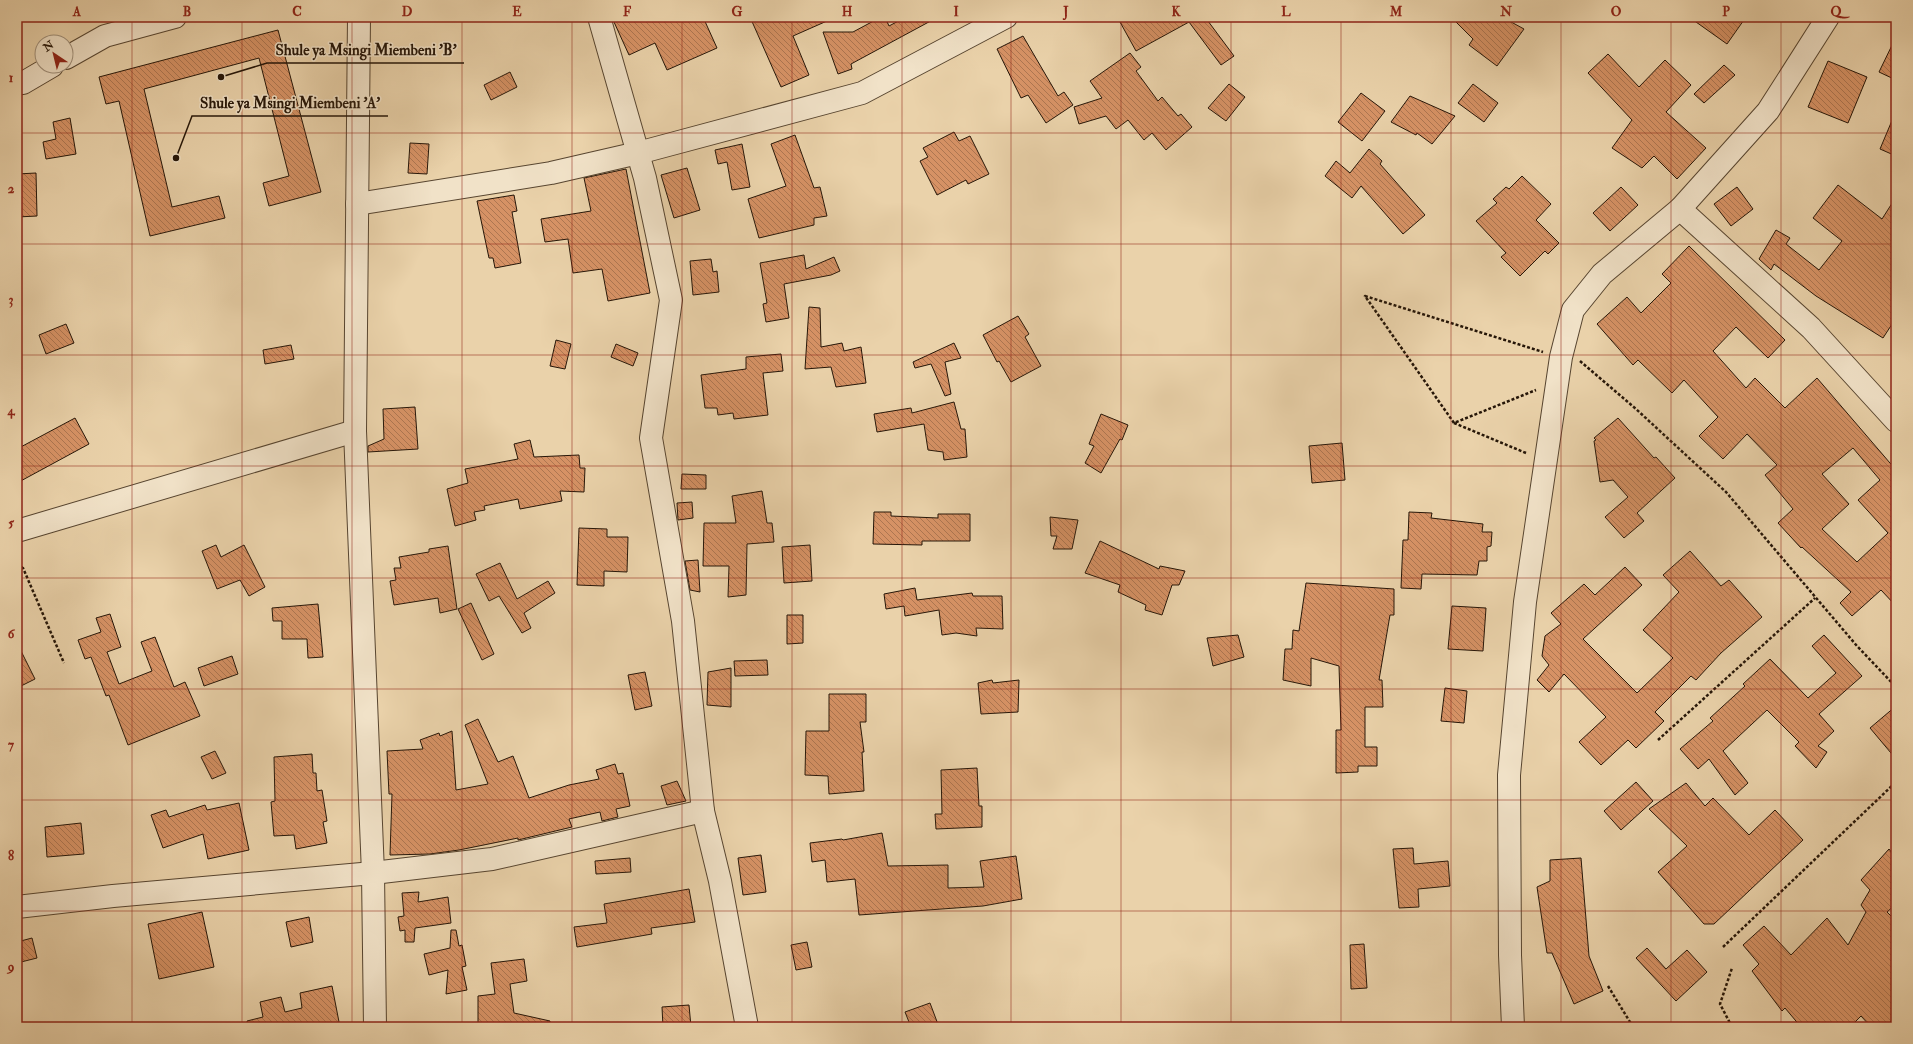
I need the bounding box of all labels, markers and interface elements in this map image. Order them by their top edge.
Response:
text: A [72,4,82,20]
text: B [183,4,191,20]
text: C [292,4,302,20]
text: D [402,4,413,20]
text: E [512,4,522,20]
text: F [623,4,632,20]
text: G [732,4,743,20]
text: H [842,4,853,20]
text: I [953,4,959,20]
text: J [1062,4,1069,21]
text: K [1171,4,1181,20]
text: L [1281,4,1291,20]
text: M [1389,4,1403,20]
text: N [1499,4,1512,20]
text: O [1611,4,1622,20]
text: P [1722,4,1730,20]
text: Q [1831,4,1851,20]
north arrow [34,34,74,74]
callout: Shule ya Msingi Miembeni 'B' [267,36,464,63]
text: N [40,37,57,55]
text: Shule ya Msingi Miembeni 'B' [276,41,457,61]
text: 1 [9,70,14,86]
callout: Shule ya Msingi Miembeni 'A' [192,89,388,116]
text: Shule ya Msingi Miembeni 'A' [200,94,380,114]
text: 2 [8,181,15,197]
text: 3 [9,292,14,308]
text: 4 [6,403,15,419]
text: 5 [8,515,14,531]
text: 6 [8,626,16,642]
text: 7 [8,737,15,753]
text: 8 [8,848,14,864]
text: 9 [6,959,15,975]

